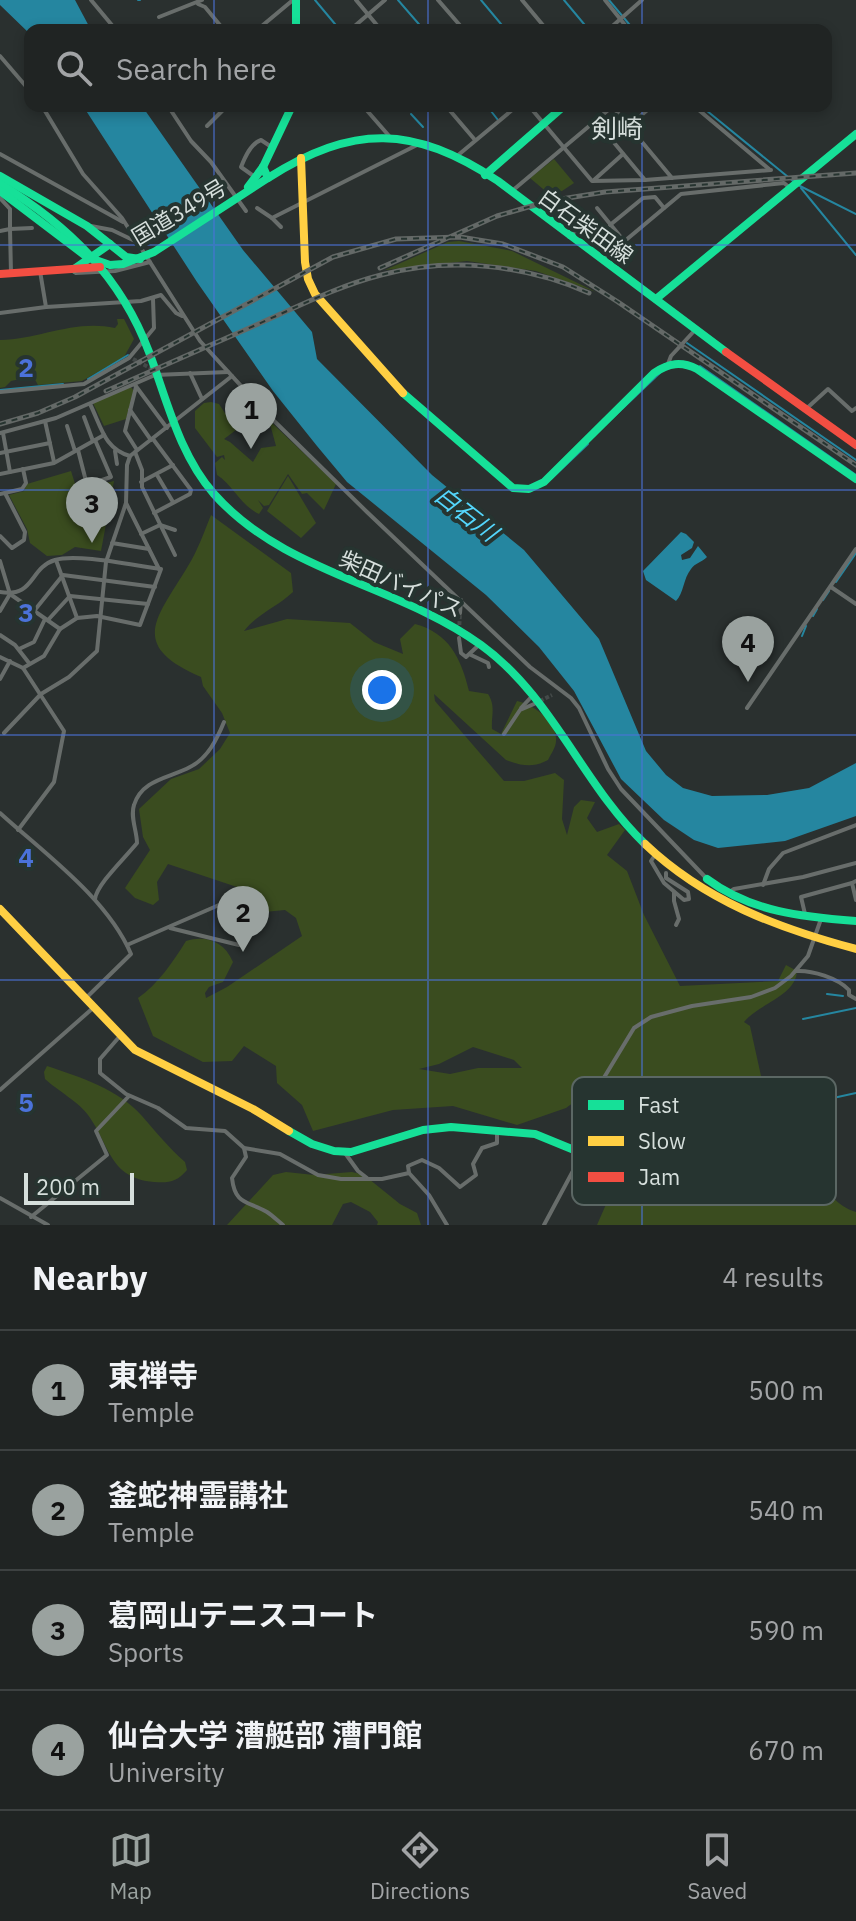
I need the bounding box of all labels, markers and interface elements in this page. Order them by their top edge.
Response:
search box [24,24,832,112]
icon: search [52,46,96,90]
text: Search here [116,49,277,88]
district label: 剣崎 [591,111,643,145]
street label: 国道349号 [126,172,231,251]
street label: 白石柴田線 [533,182,639,270]
text: 2 [18,350,34,384]
pin: 1 [225,383,277,449]
pin: 3 [66,477,118,543]
water label: 白石川 [428,478,507,550]
street label: 柴田バイパス [335,544,467,624]
text: 3 [18,595,34,629]
pin: 4 [722,616,774,682]
your location [362,670,402,710]
text: 4 [18,840,34,874]
pin: 2 [217,886,269,952]
legend [572,1077,836,1205]
text: 5 [18,1085,34,1119]
text: Fast [638,1090,679,1119]
text: Slow [638,1126,686,1155]
text: Jam [638,1162,680,1191]
scale bar [24,1169,134,1205]
text: 200 m [36,1172,100,1201]
text: Nearby [32,1255,147,1299]
text: 4 results [722,1260,824,1294]
text: 東禅寺 [108,1355,198,1394]
text: 1 [50,1373,66,1407]
text: 500 m [748,1373,824,1407]
text: Temple [108,1395,195,1429]
text: 釜蛇神霊講社 [108,1475,288,1514]
text: 2 [50,1493,66,1527]
text: 540 m [748,1493,824,1527]
text: Temple [108,1515,195,1549]
text: 葛岡山テニスコート [108,1595,378,1634]
text: 3 [50,1613,66,1647]
text: 590 m [748,1613,824,1647]
text: Sports [108,1635,184,1669]
text: 仙台大学 漕艇部 漕門館 [108,1715,422,1754]
text: 4 [50,1733,66,1767]
text: 670 m [748,1733,824,1767]
text: University [108,1755,225,1789]
tab: Map [109,1828,153,1905]
tab: Directions [370,1828,470,1905]
tab: Saved [687,1828,747,1905]

